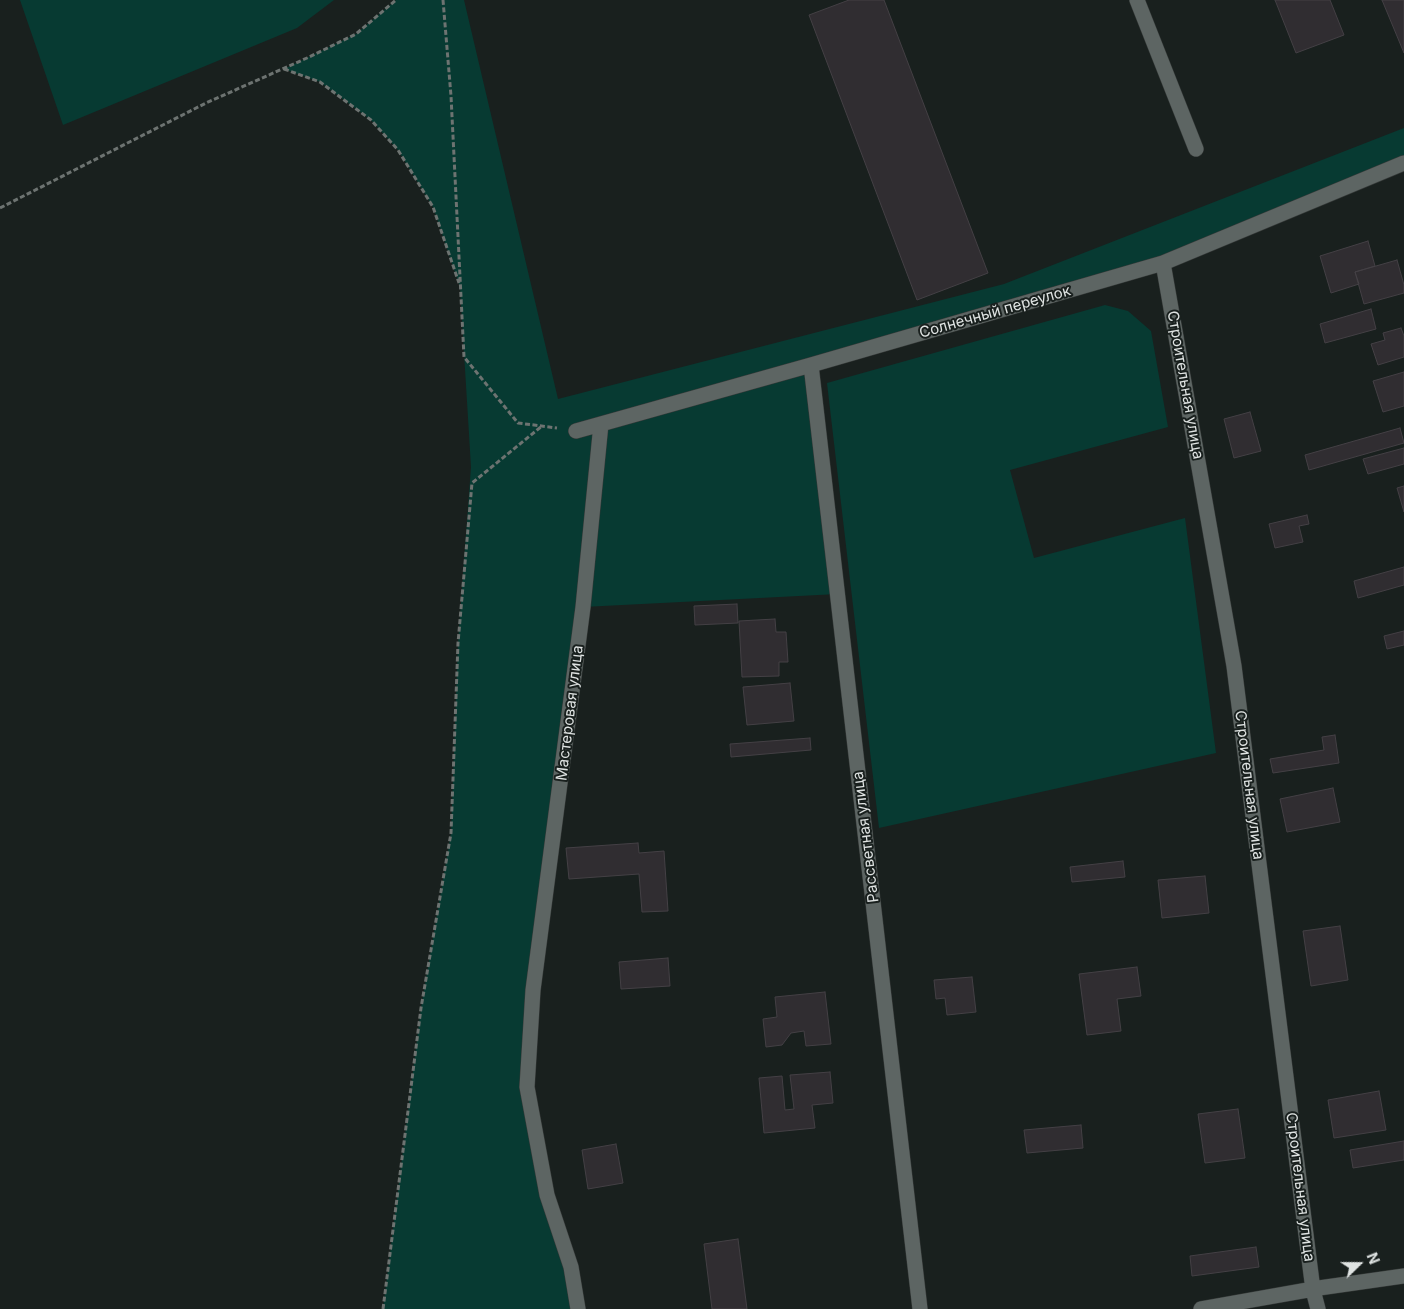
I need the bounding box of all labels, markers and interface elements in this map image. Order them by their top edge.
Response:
street label: Солнечный переулок [917,282,1073,342]
street label: Строительная улица [1163,309,1207,461]
street label: Мастеровая улица [553,644,587,782]
street label: Строительная улица [1231,709,1267,861]
street label: Рассветная улица [849,770,883,904]
street label: Строительная улица [1282,1111,1318,1263]
north arrow [1334,1239,1384,1289]
text: N [1363,1250,1383,1266]

